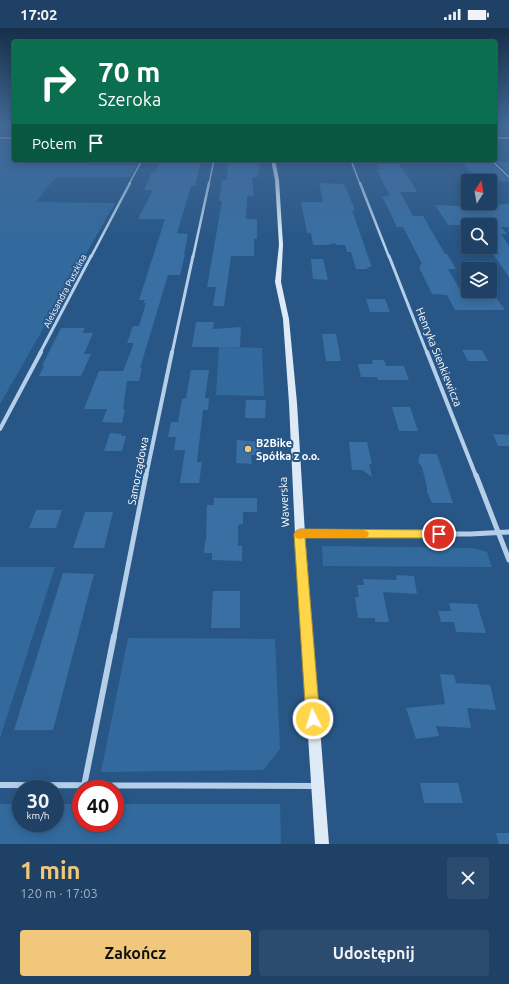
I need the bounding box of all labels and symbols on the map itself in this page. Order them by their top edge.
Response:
north arrow [461,174,497,210]
street label: Aleksandra Puszkina [41,253,89,329]
street label: Henryka Sienkiewicza [414,306,464,408]
street label: Samorządowa [126,436,150,506]
place label: B2Bike Spółka z o.o. [256,437,320,462]
marker: B2Bike Spółka z o.o. [243,444,253,454]
street label: Wawerska [277,477,291,527]
pin [422,517,456,551]
position arrow [292,698,334,740]
speed limit sign: 40 [72,780,124,832]

